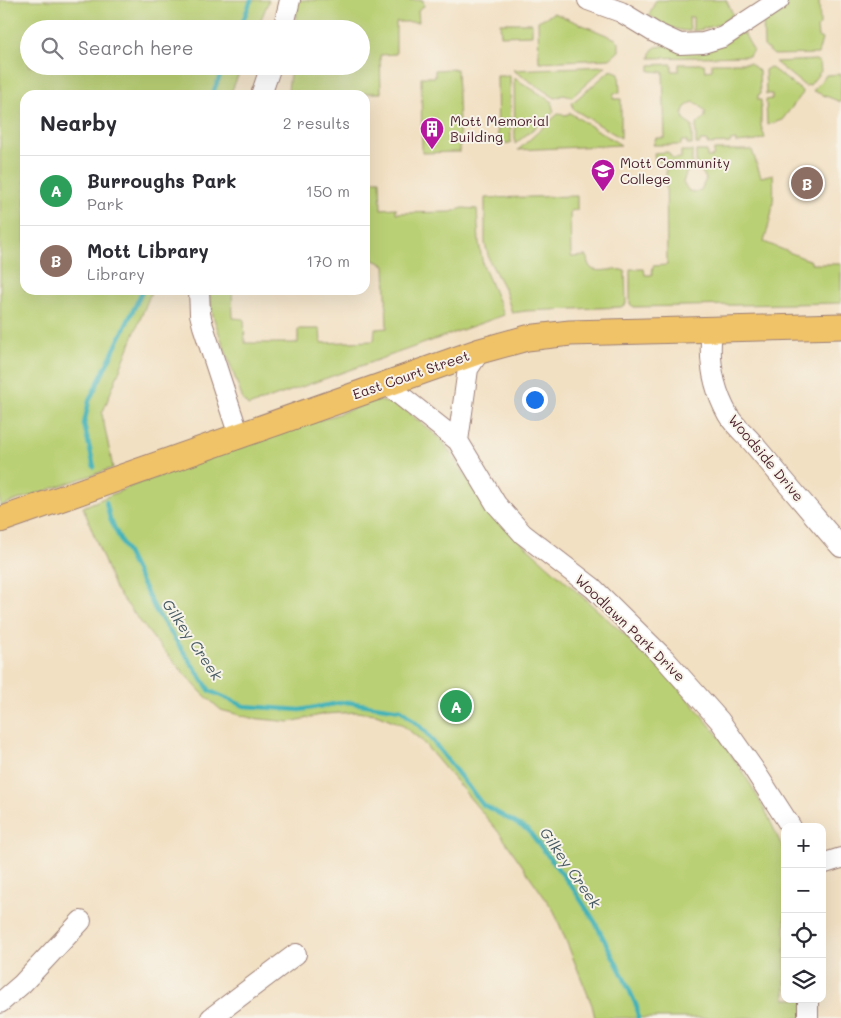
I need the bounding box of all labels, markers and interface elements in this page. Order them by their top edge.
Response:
search box [20,20,370,75]
icon: search [38,34,66,62]
text: Search here [78,35,194,60]
text: Nearby [40,109,117,136]
place label: Mott Memorial Building [450,111,549,146]
text: 2 results [283,112,350,133]
building icon: Mott Memorial Building [419,116,445,150]
place label: Mott Community College [620,153,730,188]
school or university icon: Mott Community College [590,158,616,192]
pin: B [791,164,823,202]
text: Burroughs Park [87,168,236,193]
text: A [50,180,62,201]
text: 150 m [306,180,350,201]
text: Park [87,193,123,214]
text: Mott Library [87,238,209,263]
text: B [51,250,61,271]
text: 170 m [306,250,350,271]
text: Library [87,263,145,284]
street label: East Court Street [350,346,472,403]
your location [522,387,548,413]
street label: Woodside Drive [724,410,808,505]
street label: Woodlawn Park Drive [571,570,690,685]
water label: Gilkey Creek [158,595,228,685]
pin: A [440,687,472,725]
water label: Gilkey Creek [536,823,607,913]
map controls [781,823,826,1003]
button: + [781,823,826,868]
button: − [781,868,826,913]
button: locate [781,913,826,958]
button: layers [781,958,826,1003]

